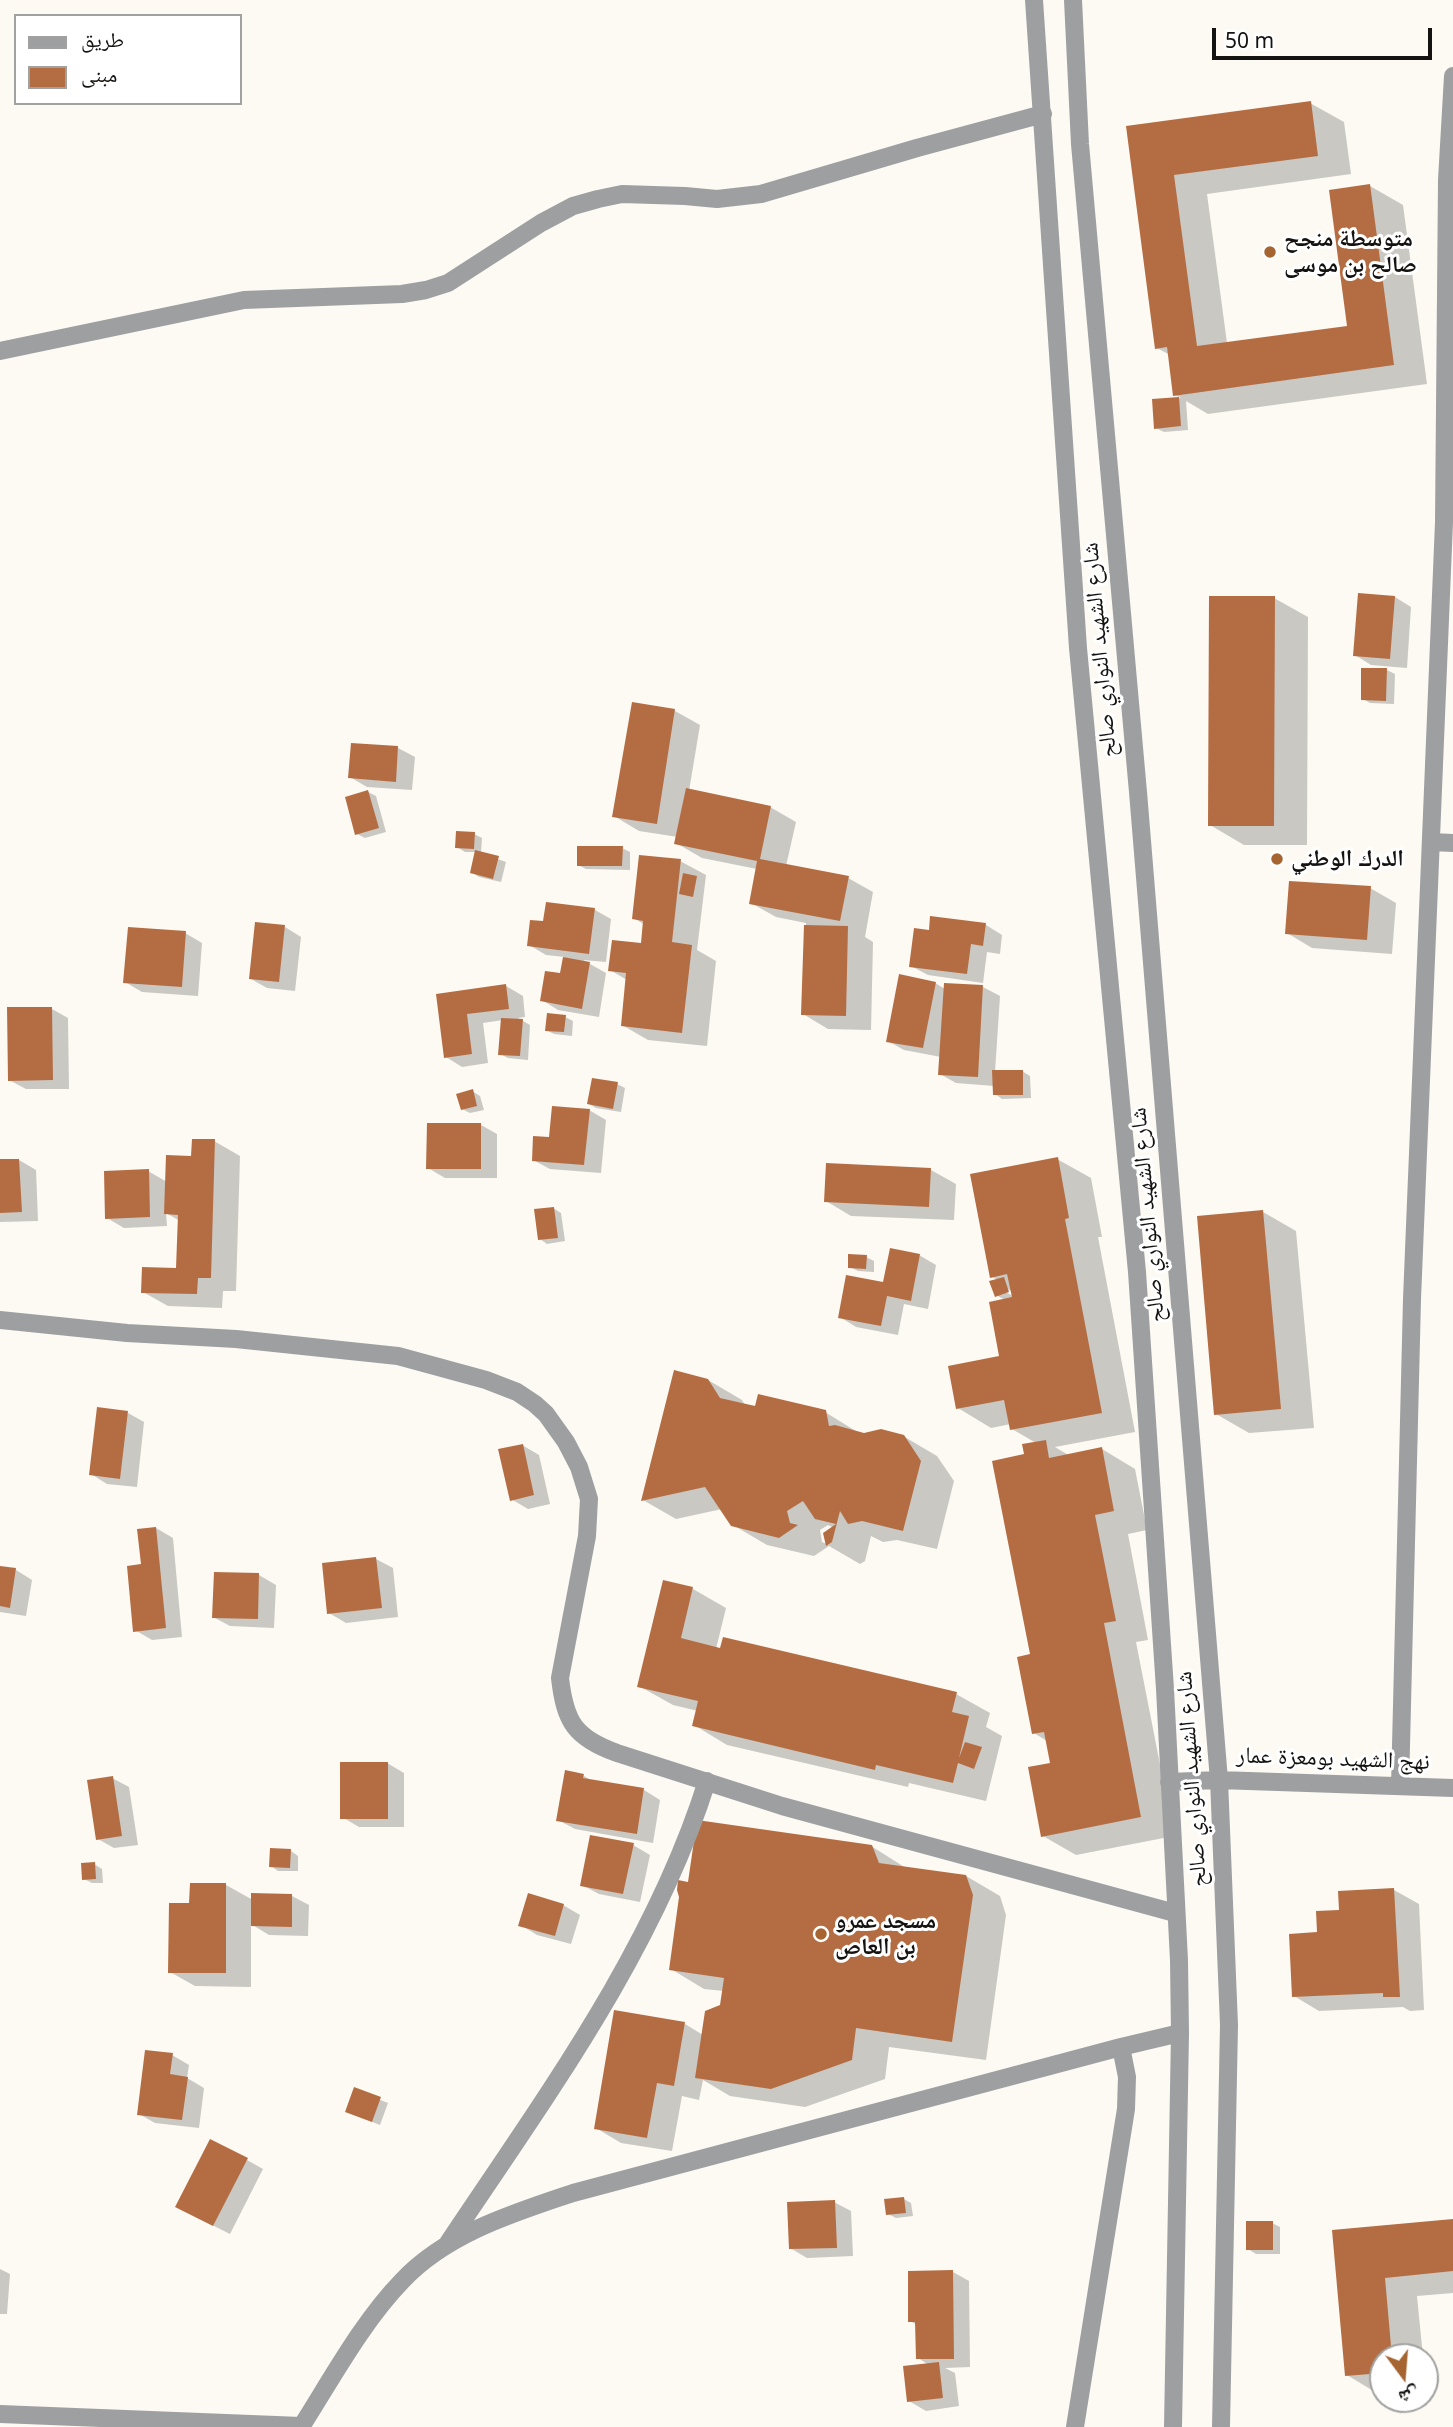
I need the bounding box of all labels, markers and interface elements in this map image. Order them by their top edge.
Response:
legend [14,14,242,105]
scale bar [1215,14,1436,58]
text: طريق [81,25,124,53]
text: 50 m [1225,26,1274,54]
text: مبنى [81,60,117,88]
place label: متوسطة منجح صالح بن موسى [1284,225,1417,279]
marker: متوسطة منجح صالح بن موسى [1262,244,1278,260]
street label: شارع الشهيد النواري صالح [1077,541,1123,759]
place label: الدرك الوطني [1291,845,1404,873]
marker: الدرك الوطني [1269,851,1285,867]
street label: شارع الشهيد النواري صالح [1125,1106,1171,1324]
street label: شارع الشهيد النواري صالح [1171,1670,1213,1888]
street label: نهج الشهيد بومعزة عمار [1236,1742,1430,1776]
place label: مسجد عمرو بن العاص [835,1907,936,1961]
marker: مسجد عمرو بن العاص [813,1926,829,1942]
north arrow [1369,2343,1439,2413]
text: ش [1396,2381,1423,2412]

